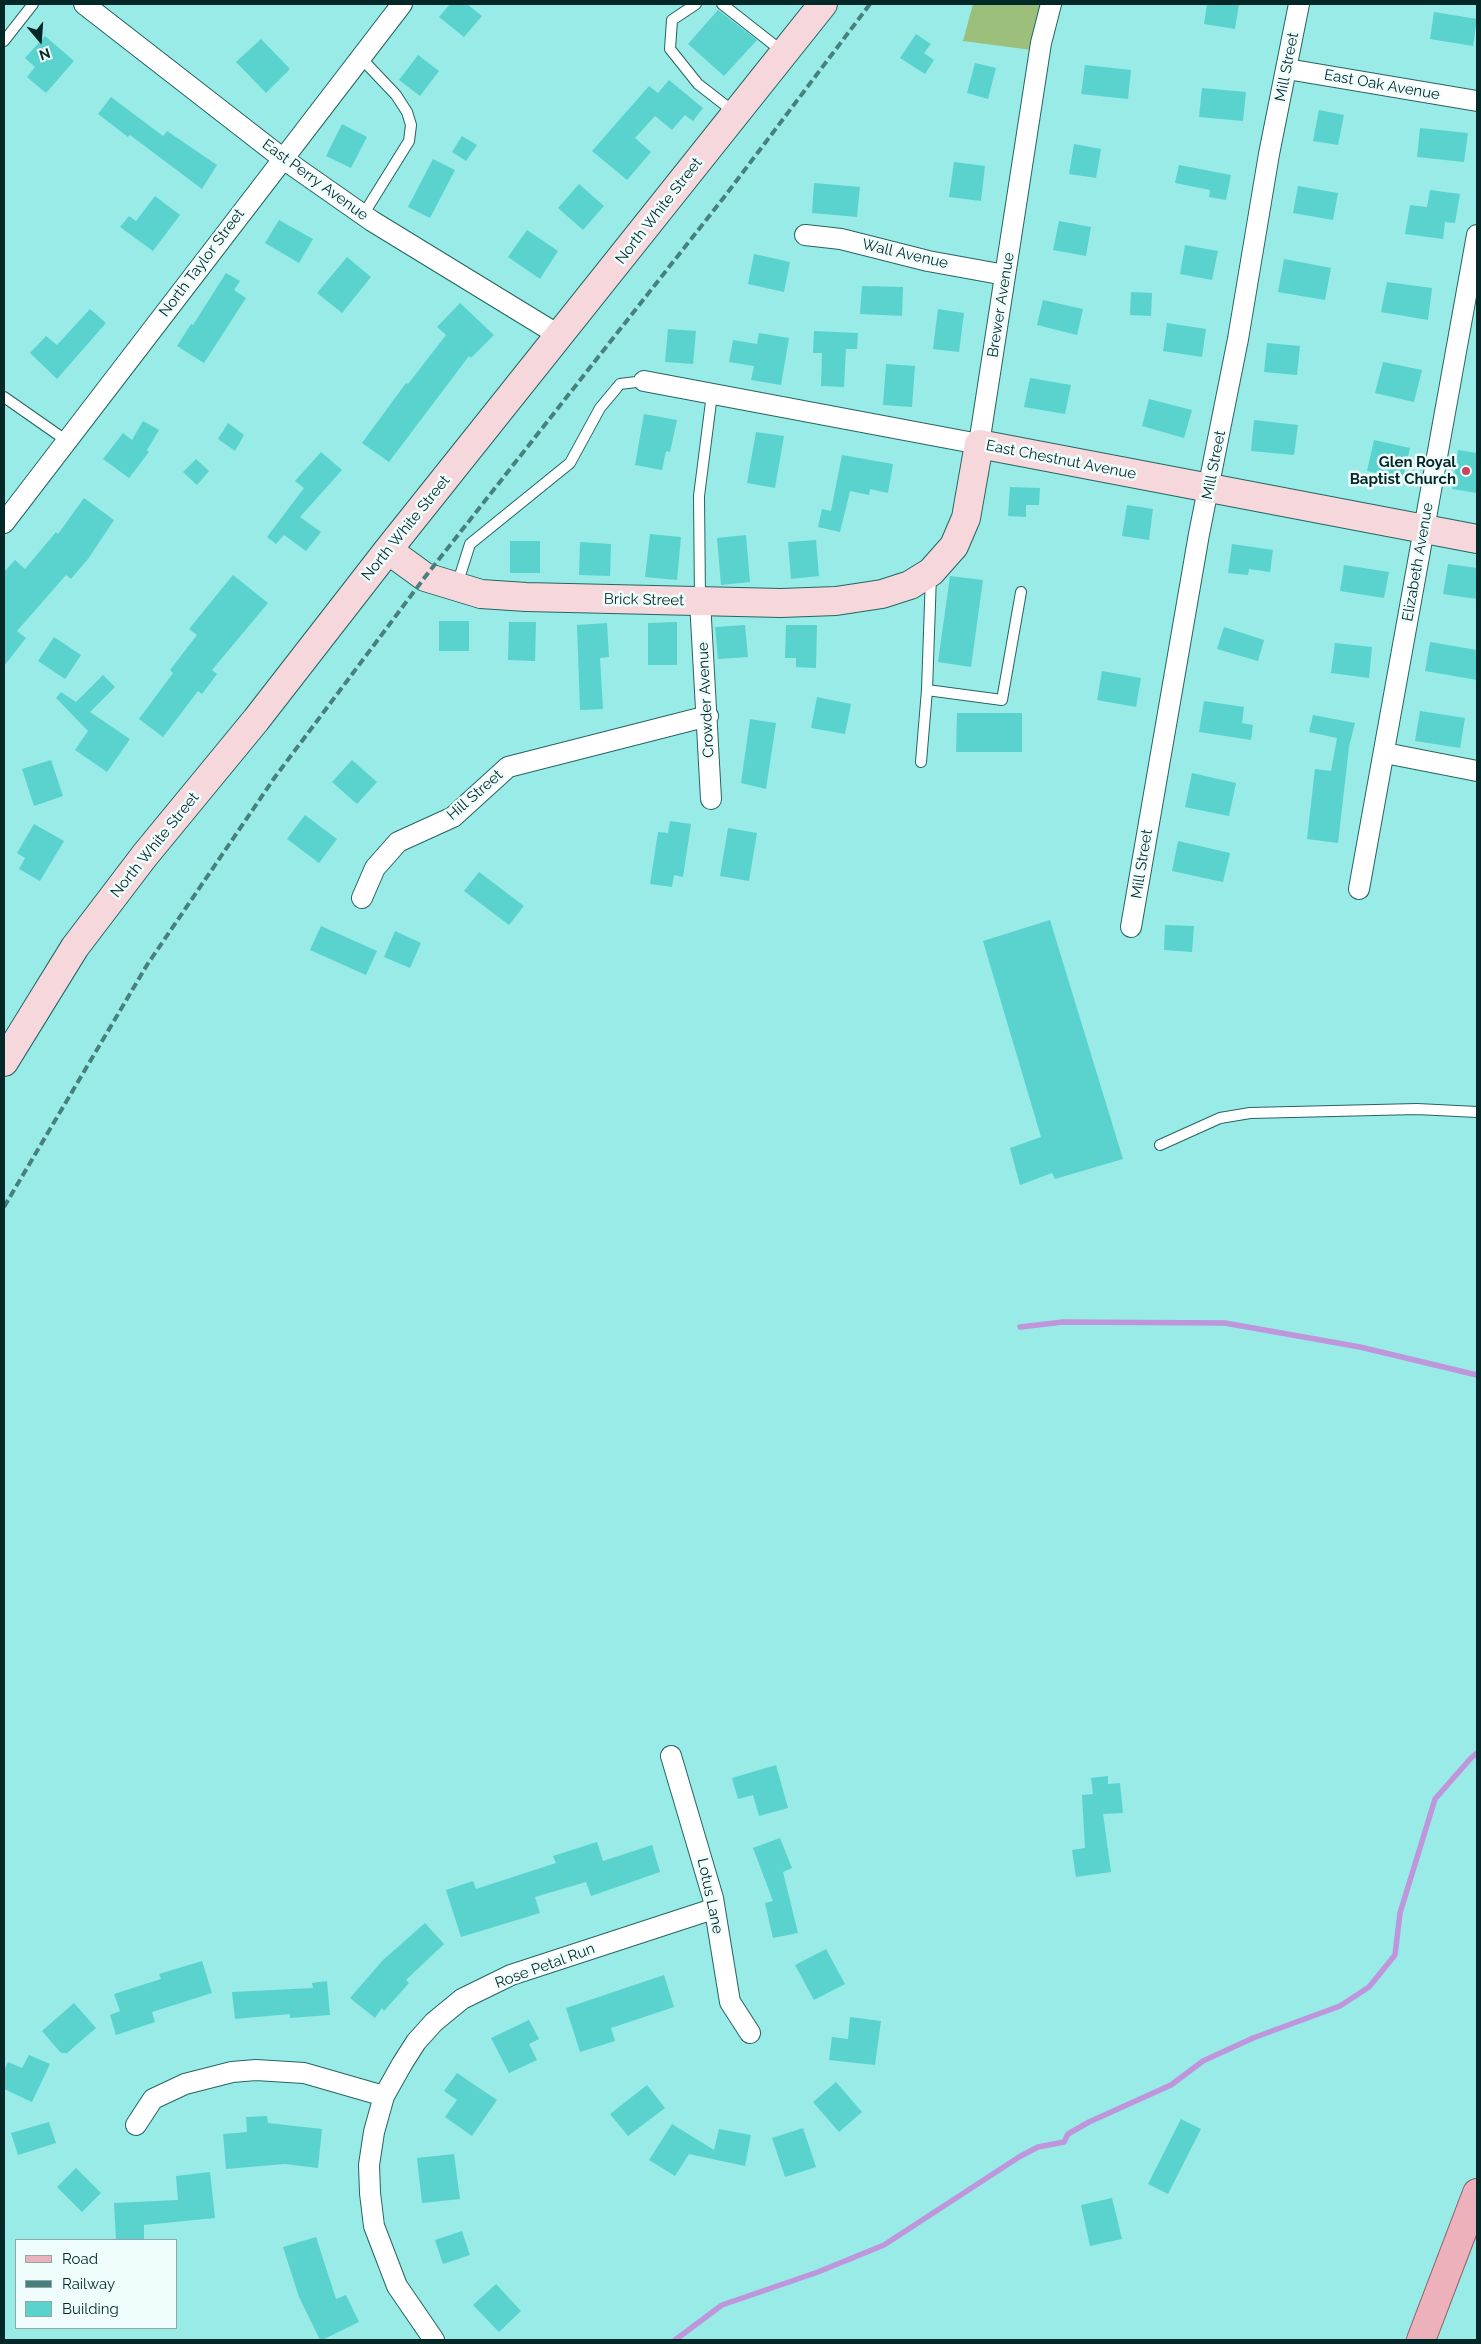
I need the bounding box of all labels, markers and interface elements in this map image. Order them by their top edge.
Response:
north arrow [15,15,65,65]
street label: Mill Street [1271,31,1303,103]
text: N [37,45,52,64]
street label: East Oak Avenue [1323,66,1441,104]
street label: East Perry Avenue [259,136,371,224]
street label: North White Street [612,154,706,268]
street label: North Taylor Street [156,205,248,321]
street label: Wall Avenue [860,235,950,273]
street label: Brewer Avenue [984,251,1018,359]
street label: Mill Street [1198,429,1230,501]
street label: East Chestnut Avenue [984,437,1138,483]
place label: Glen Royal Baptist Church [1350,453,1456,488]
marker: Glen Royal Baptist Church [1460,465,1472,477]
street label: North White Street [358,472,454,584]
street label: Elizabeth Avenue [1399,501,1437,623]
street label: Brick Street [604,590,684,610]
street label: Crowder Avenue [694,642,718,758]
street label: Hill Street [443,766,507,824]
street label: North White Street [107,789,203,901]
street label: Mill Street [1128,828,1156,900]
street label: Lotus Lane [693,1857,727,1935]
street label: Rose Petal Run [493,1940,597,1992]
legend [15,2239,178,2329]
text: Road [62,2250,98,2268]
text: Railway [62,2275,115,2293]
text: Building [62,2300,119,2318]

